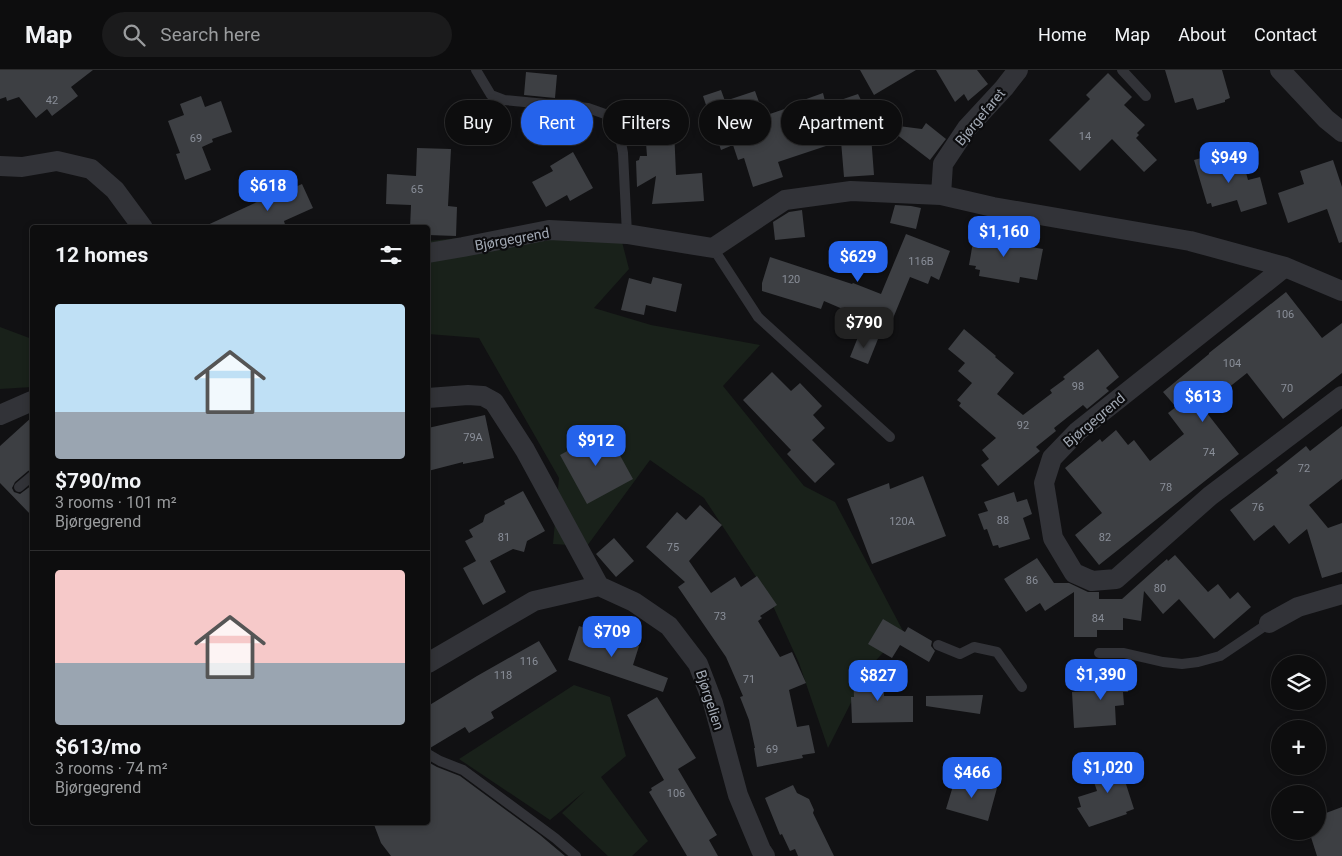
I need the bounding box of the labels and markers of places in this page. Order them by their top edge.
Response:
pin: $949 [1199,142,1259,184]
pin: $618 [238,170,298,212]
pin: $1,160 [963,216,1045,258]
pin: $629 [828,240,888,283]
pin: $790 [834,306,894,349]
pin: $613 [1173,380,1233,423]
pin: $912 [566,424,626,467]
pin: $709 [582,616,642,658]
pin: $1,390 [1060,658,1142,701]
pin: $827 [848,660,908,702]
pin: $1,020 [1067,752,1149,794]
pin: $466 [942,756,1002,799]

